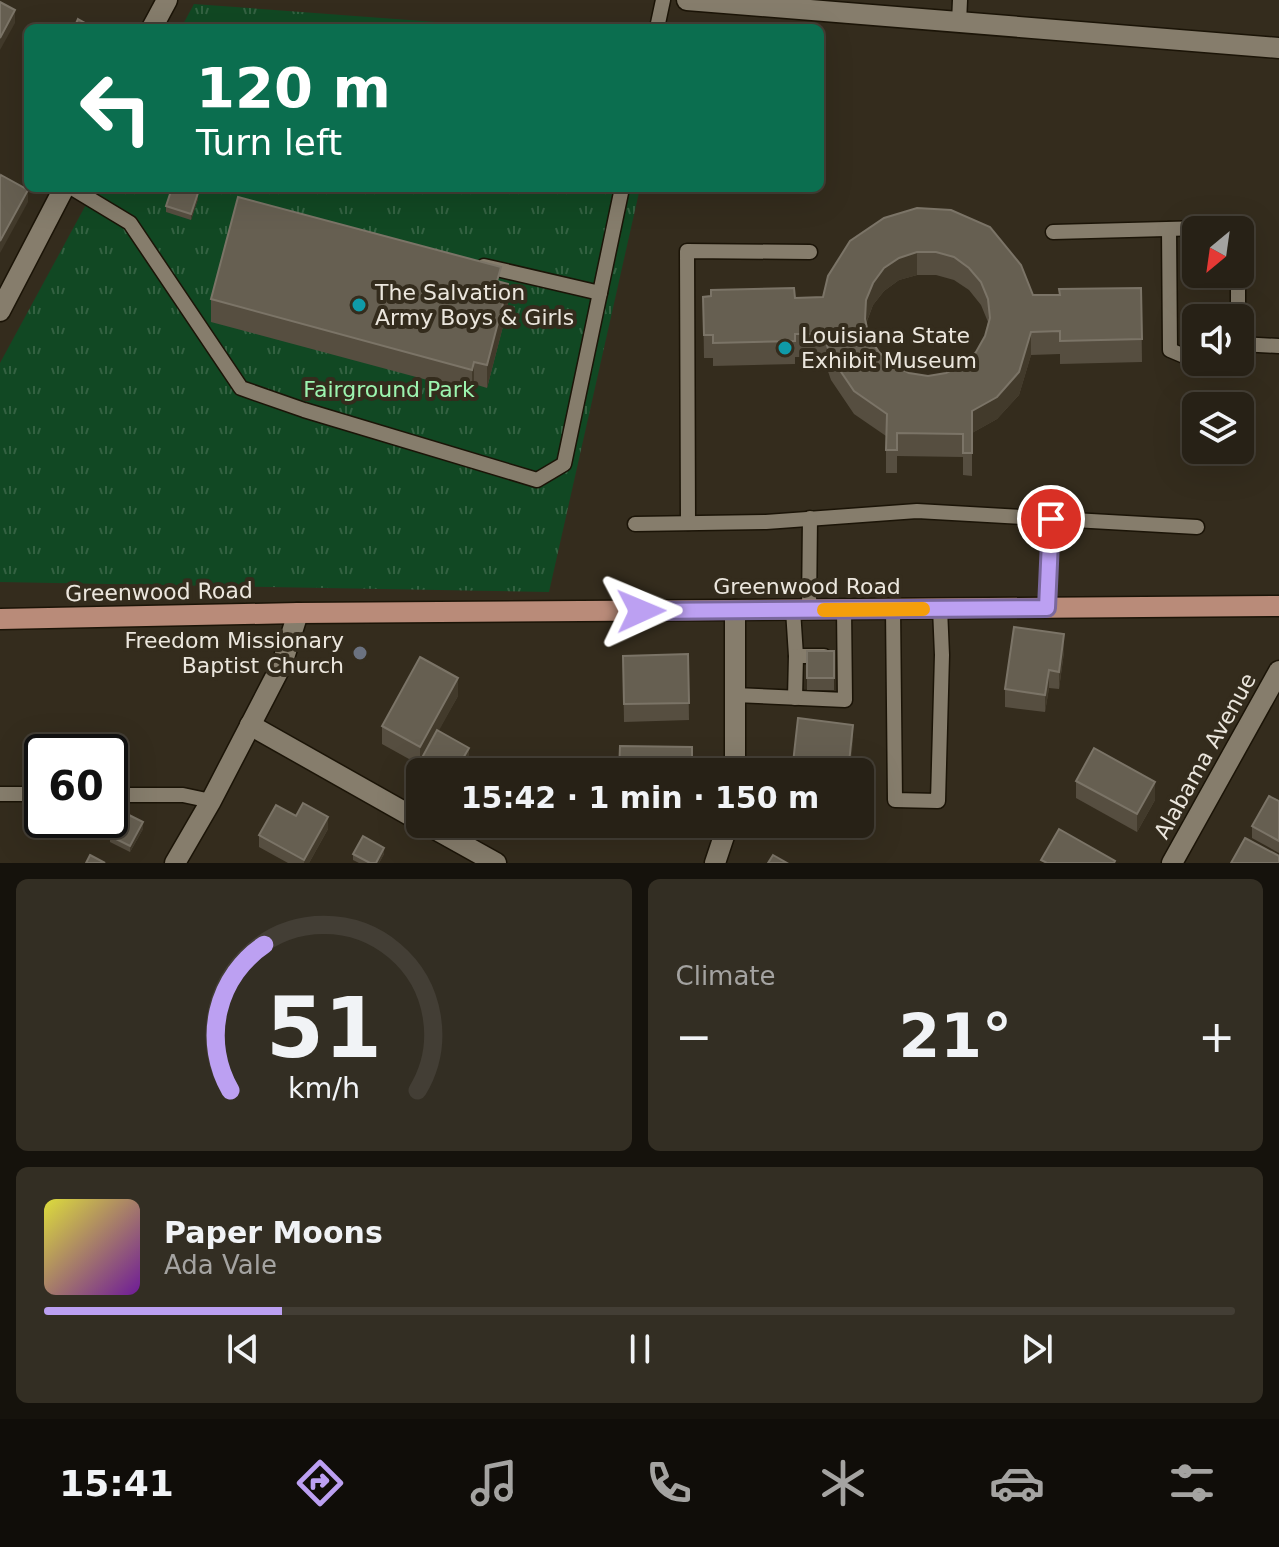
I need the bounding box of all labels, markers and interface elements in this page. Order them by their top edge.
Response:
text: 120 m [196,55,391,120]
icon: left [64,56,168,160]
text: Turn left [196,122,342,163]
north arrow [1182,216,1254,288]
map controls [1182,216,1254,464]
place label: The Salvation Army Boys & Girls [374,280,574,330]
marker: The Salvation Army Boys & Girls [350,296,368,314]
button: sound [1182,304,1254,376]
place label: Louisiana State Exhibit Museum [801,323,977,373]
marker: Louisiana State Exhibit Museum [776,339,794,357]
park label: Fairground Park [303,377,475,402]
button: layers [1182,392,1254,464]
pin [1017,485,1085,553]
icon: arrive [1029,497,1073,541]
position arrow [599,569,683,653]
street label: Greenwood Road [713,574,901,599]
street label: Greenwood Road [65,578,253,606]
place label: Freedom Missionary Baptist Church [124,628,344,678]
marker: Freedom Missionary Baptist Church [351,644,369,662]
street label: Alabama Avenue [1149,669,1261,843]
speed limit sign: 60 [24,734,128,838]
text: 15:42 · 1 min · 150 m [461,780,819,815]
text: Climate [676,961,776,991]
text: 51 [266,980,382,1077]
text: 21° [899,1001,1012,1071]
text: − [676,1011,712,1062]
text: + [1198,1011,1235,1062]
text: km/h [288,1071,360,1105]
text: Paper Moons [164,1215,383,1250]
text: Ada Vale [164,1250,277,1280]
icon: previous [221,1327,265,1371]
icon: pause [618,1327,662,1371]
icon: next [1015,1327,1059,1371]
icon: directions [292,1455,348,1511]
icon: music [466,1455,522,1511]
icon: phone [641,1455,697,1511]
icon: climate [815,1455,871,1511]
icon: car [989,1455,1045,1511]
icon: filters [1164,1455,1220,1511]
text: 15:41 [59,1463,174,1504]

